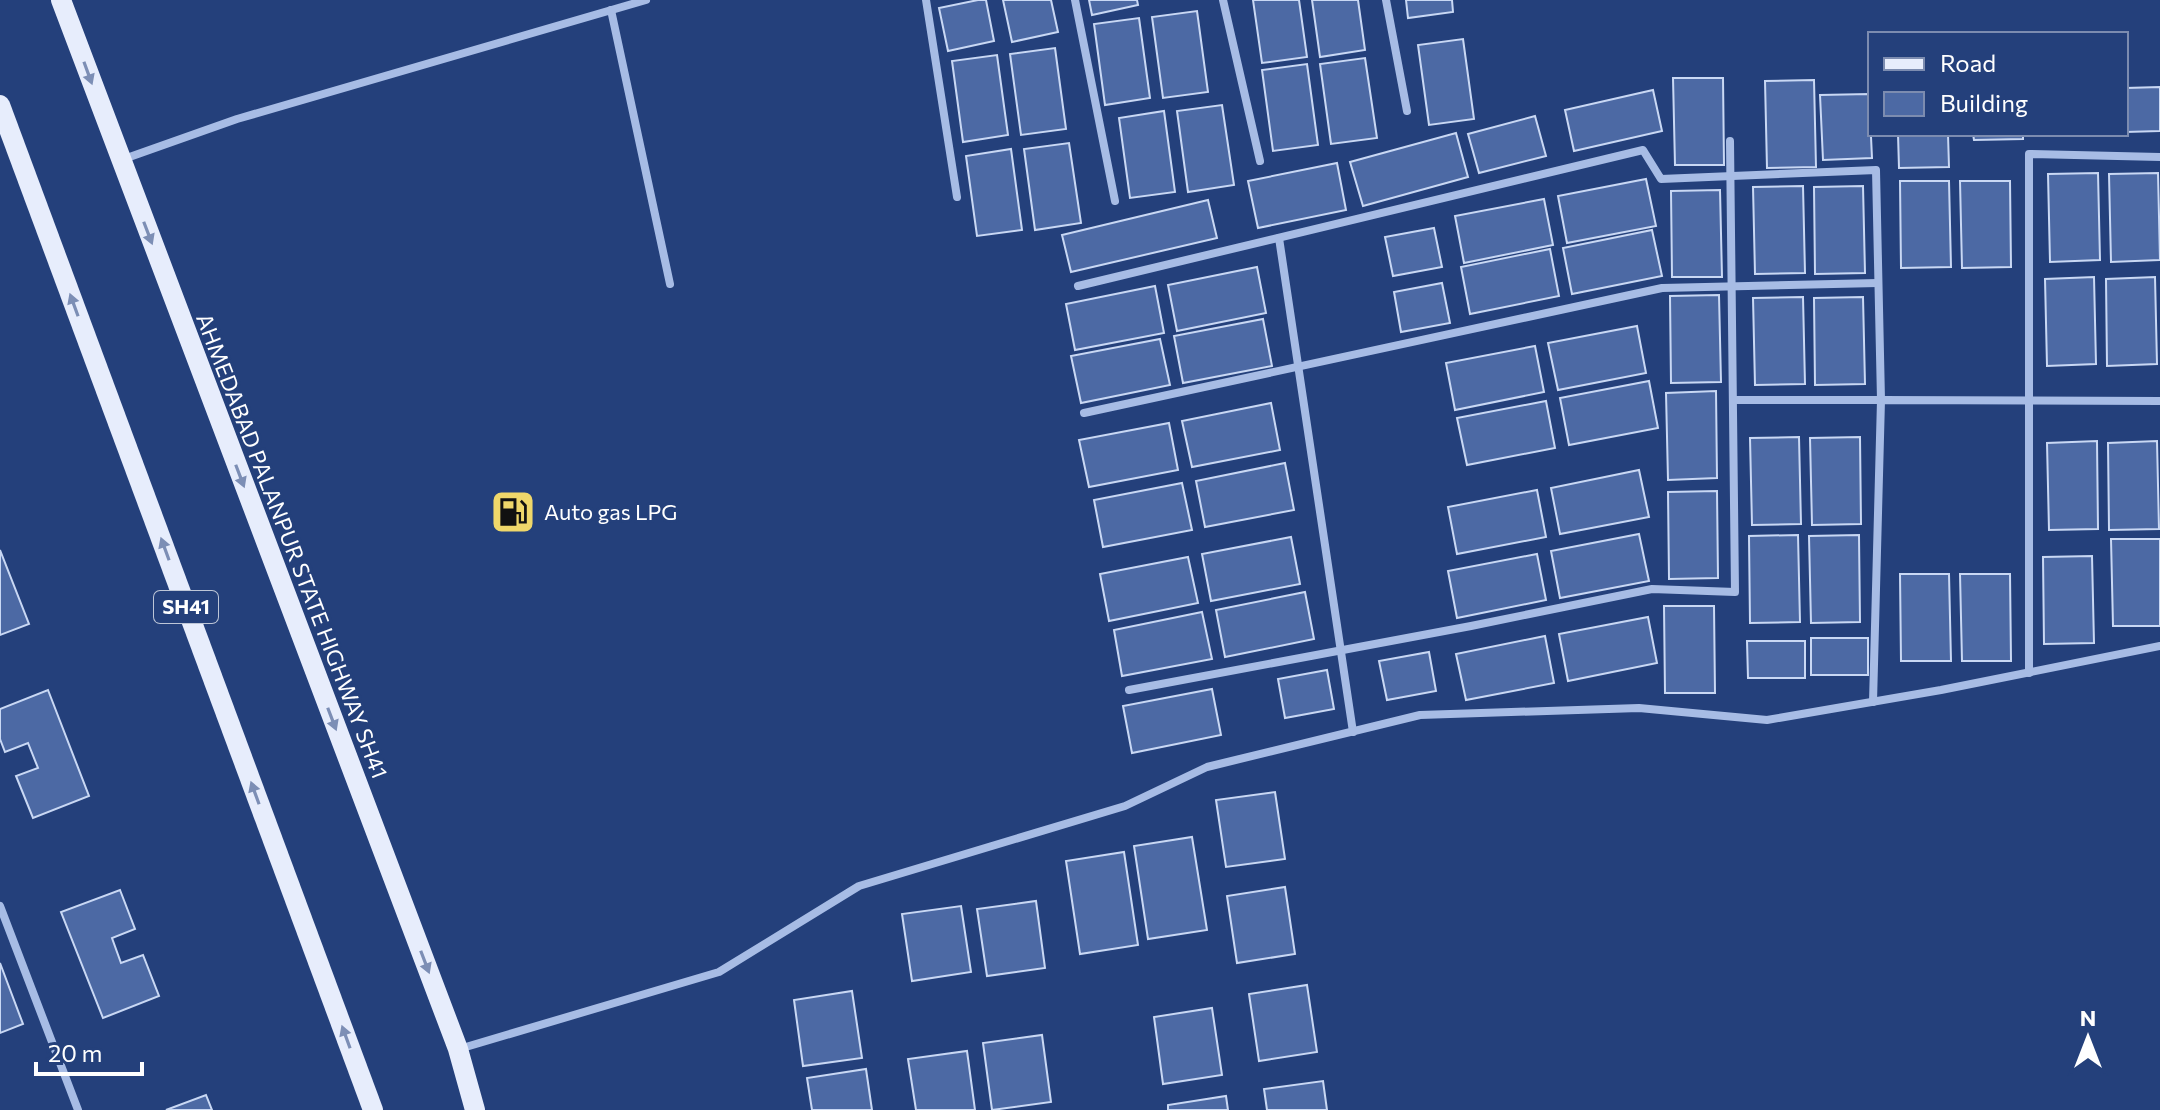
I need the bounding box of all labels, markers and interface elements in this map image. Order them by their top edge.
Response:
legend [1868,32,2128,136]
text: Road [1940,48,1996,77]
one-way arrow [82,61,95,85]
text: Building [1940,88,2028,117]
one-way arrow [142,221,155,245]
one-way arrow [68,293,80,317]
street label: AHMEDABAD PALANPUR STATE HIGHWAY SH41 [191,309,394,782]
one-way arrow [234,464,247,488]
fuel station icon: Auto gas LPG [489,488,537,536]
place label: Auto gas LPG [544,498,677,525]
one-way arrow [158,537,171,561]
road number: SH41 [154,591,218,623]
one-way arrow [326,707,339,731]
one-way arrow [248,781,261,805]
one-way arrow [419,950,432,974]
north arrow [2048,998,2128,1078]
text: N [2080,1004,2096,1031]
one-way arrow [339,1025,351,1049]
scale bar [36,1026,142,1076]
text: 20 m [48,1038,102,1067]

